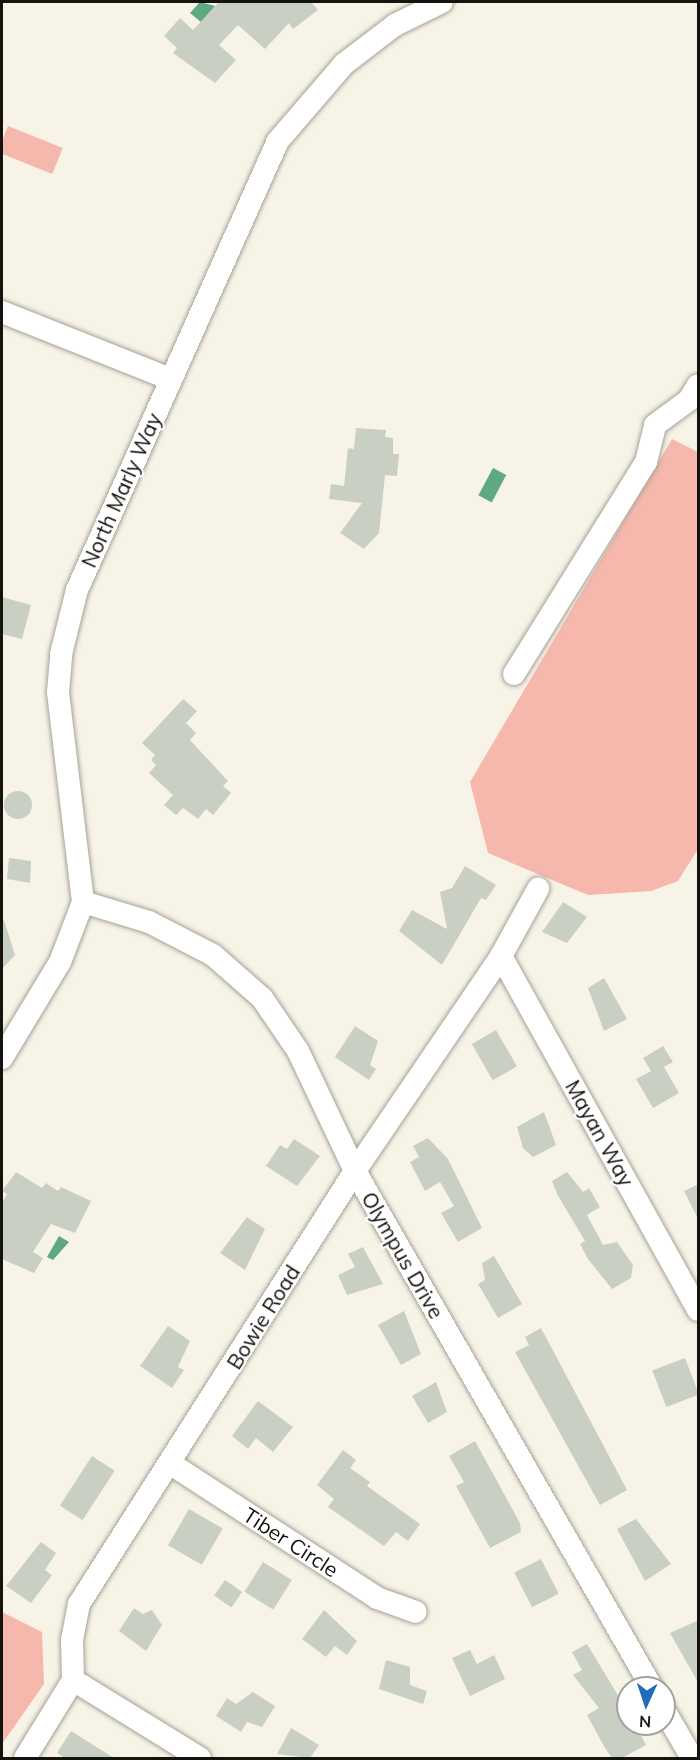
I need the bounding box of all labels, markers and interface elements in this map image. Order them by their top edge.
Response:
street label: North Marly Way [76,409,166,571]
street label: Mayan Way [560,1075,640,1191]
street label: Olympus Drive [357,1187,449,1323]
street label: Bowie Road [221,1260,305,1374]
street label: Tiber Circle [239,1502,343,1582]
north arrow [616,1676,676,1736]
text: N [639,1712,652,1732]

